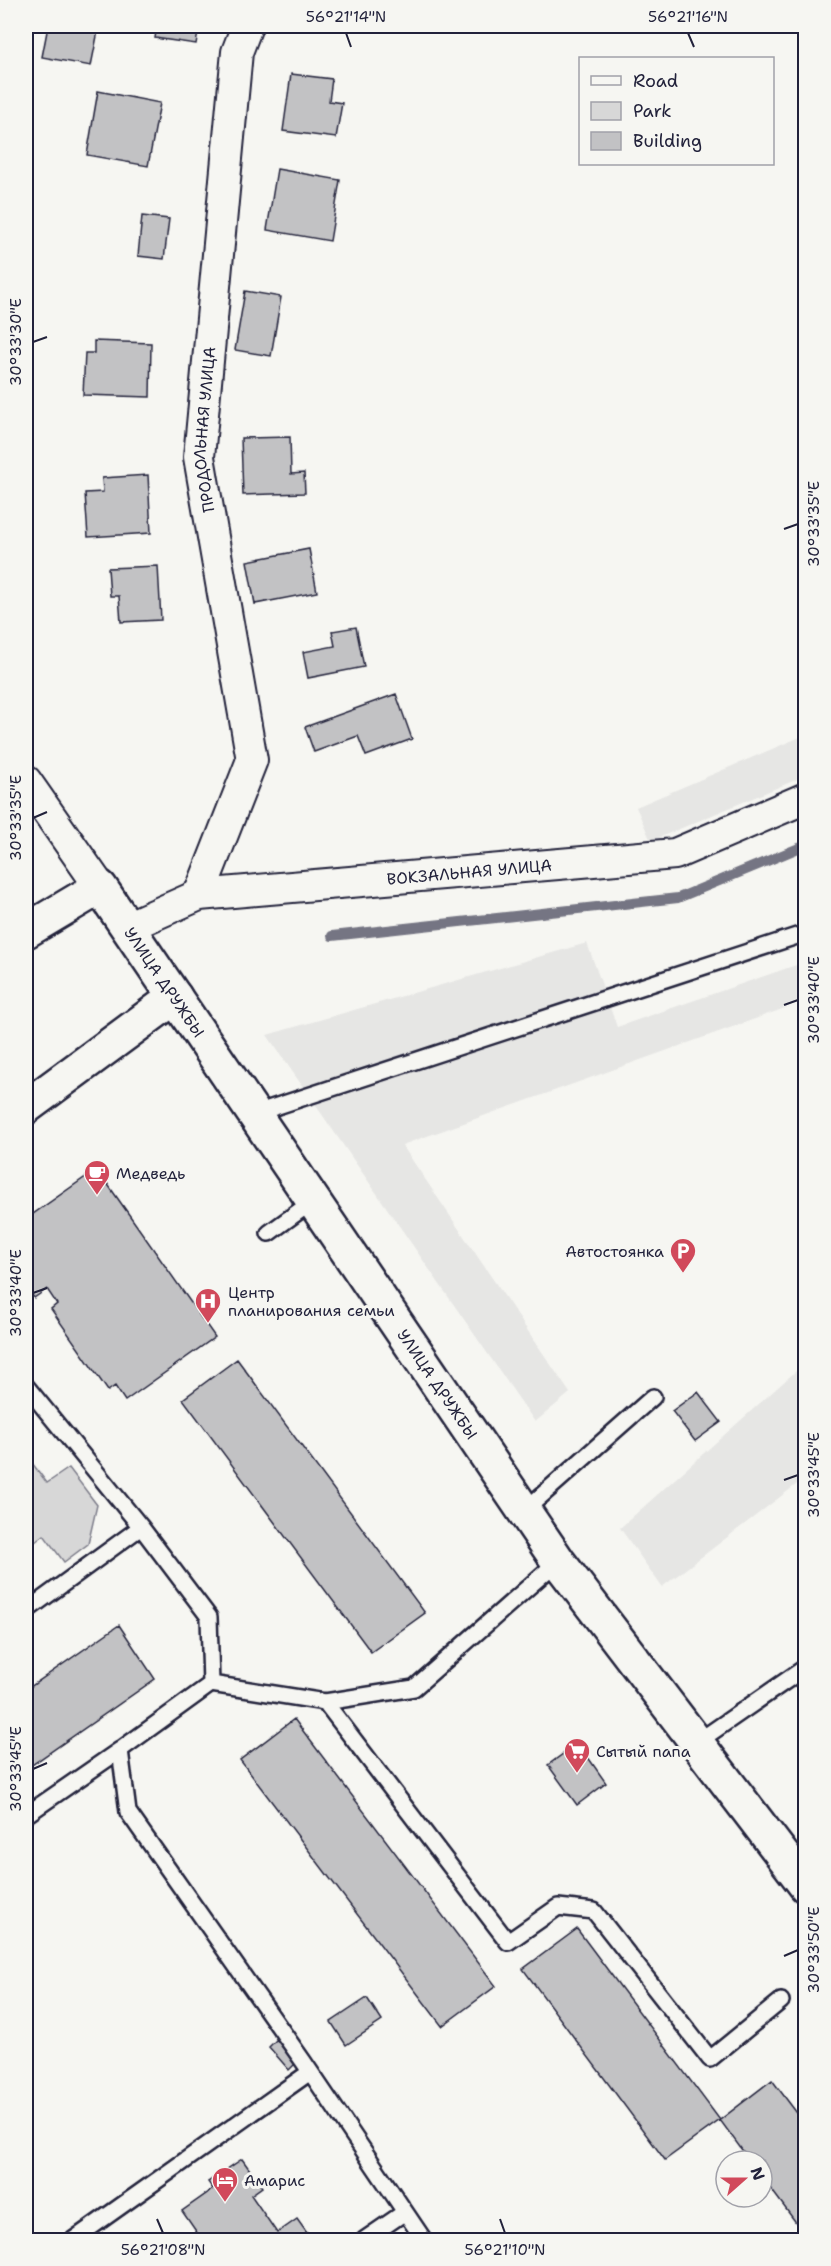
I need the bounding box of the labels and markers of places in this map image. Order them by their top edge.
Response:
cafe icon: Медведь [82,1158,112,1196]
place label: Медведь [116,1163,185,1184]
parking icon: Автостоянка [668,1236,698,1274]
place label: Автостоянка [565,1241,664,1262]
place label: Центр планирования семьи [228,1282,395,1321]
hospital icon: Центр планирования семьи [193,1286,223,1324]
supermarket icon: Сытый папа [562,1736,592,1774]
place label: Сытый папа [596,1741,691,1762]
hotel icon: Амарис [210,2165,240,2203]
place label: Амарис [244,2170,305,2191]

